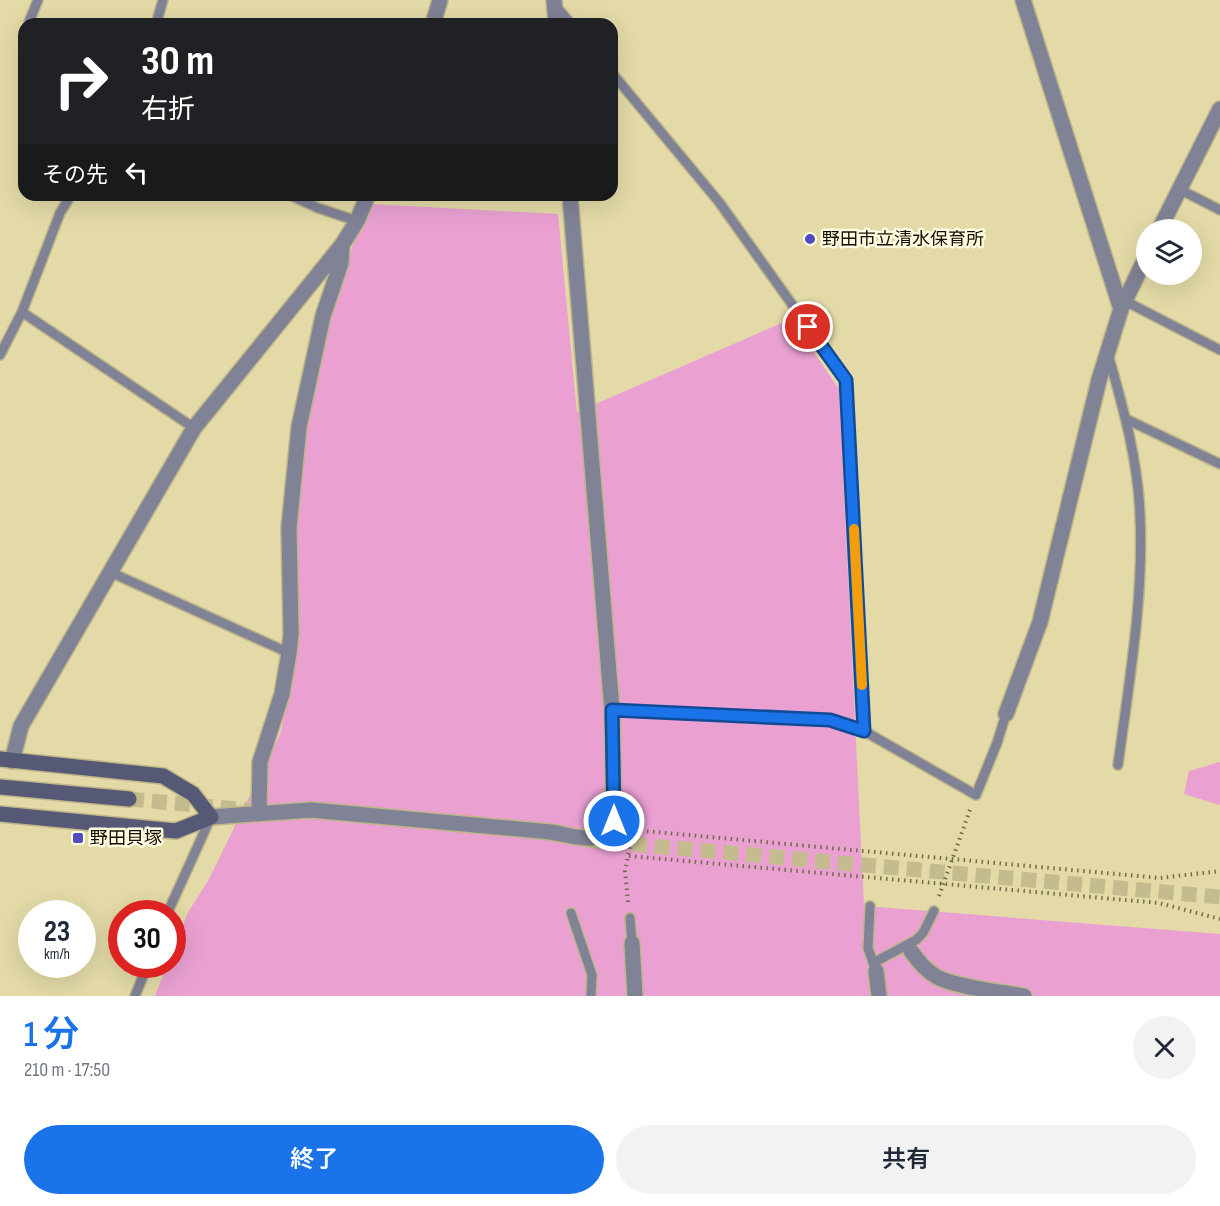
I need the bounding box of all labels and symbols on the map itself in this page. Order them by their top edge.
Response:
place label: 野田市立清水保育所 [822,229,984,250]
marker: 野田市立清水保育所 [803,232,817,246]
pin [782,301,833,352]
position arrow [582,789,646,853]
place label: 野田貝塚 [90,828,162,849]
marker: 野田貝塚 [71,831,85,845]
speed limit sign: 30 [108,900,186,978]

